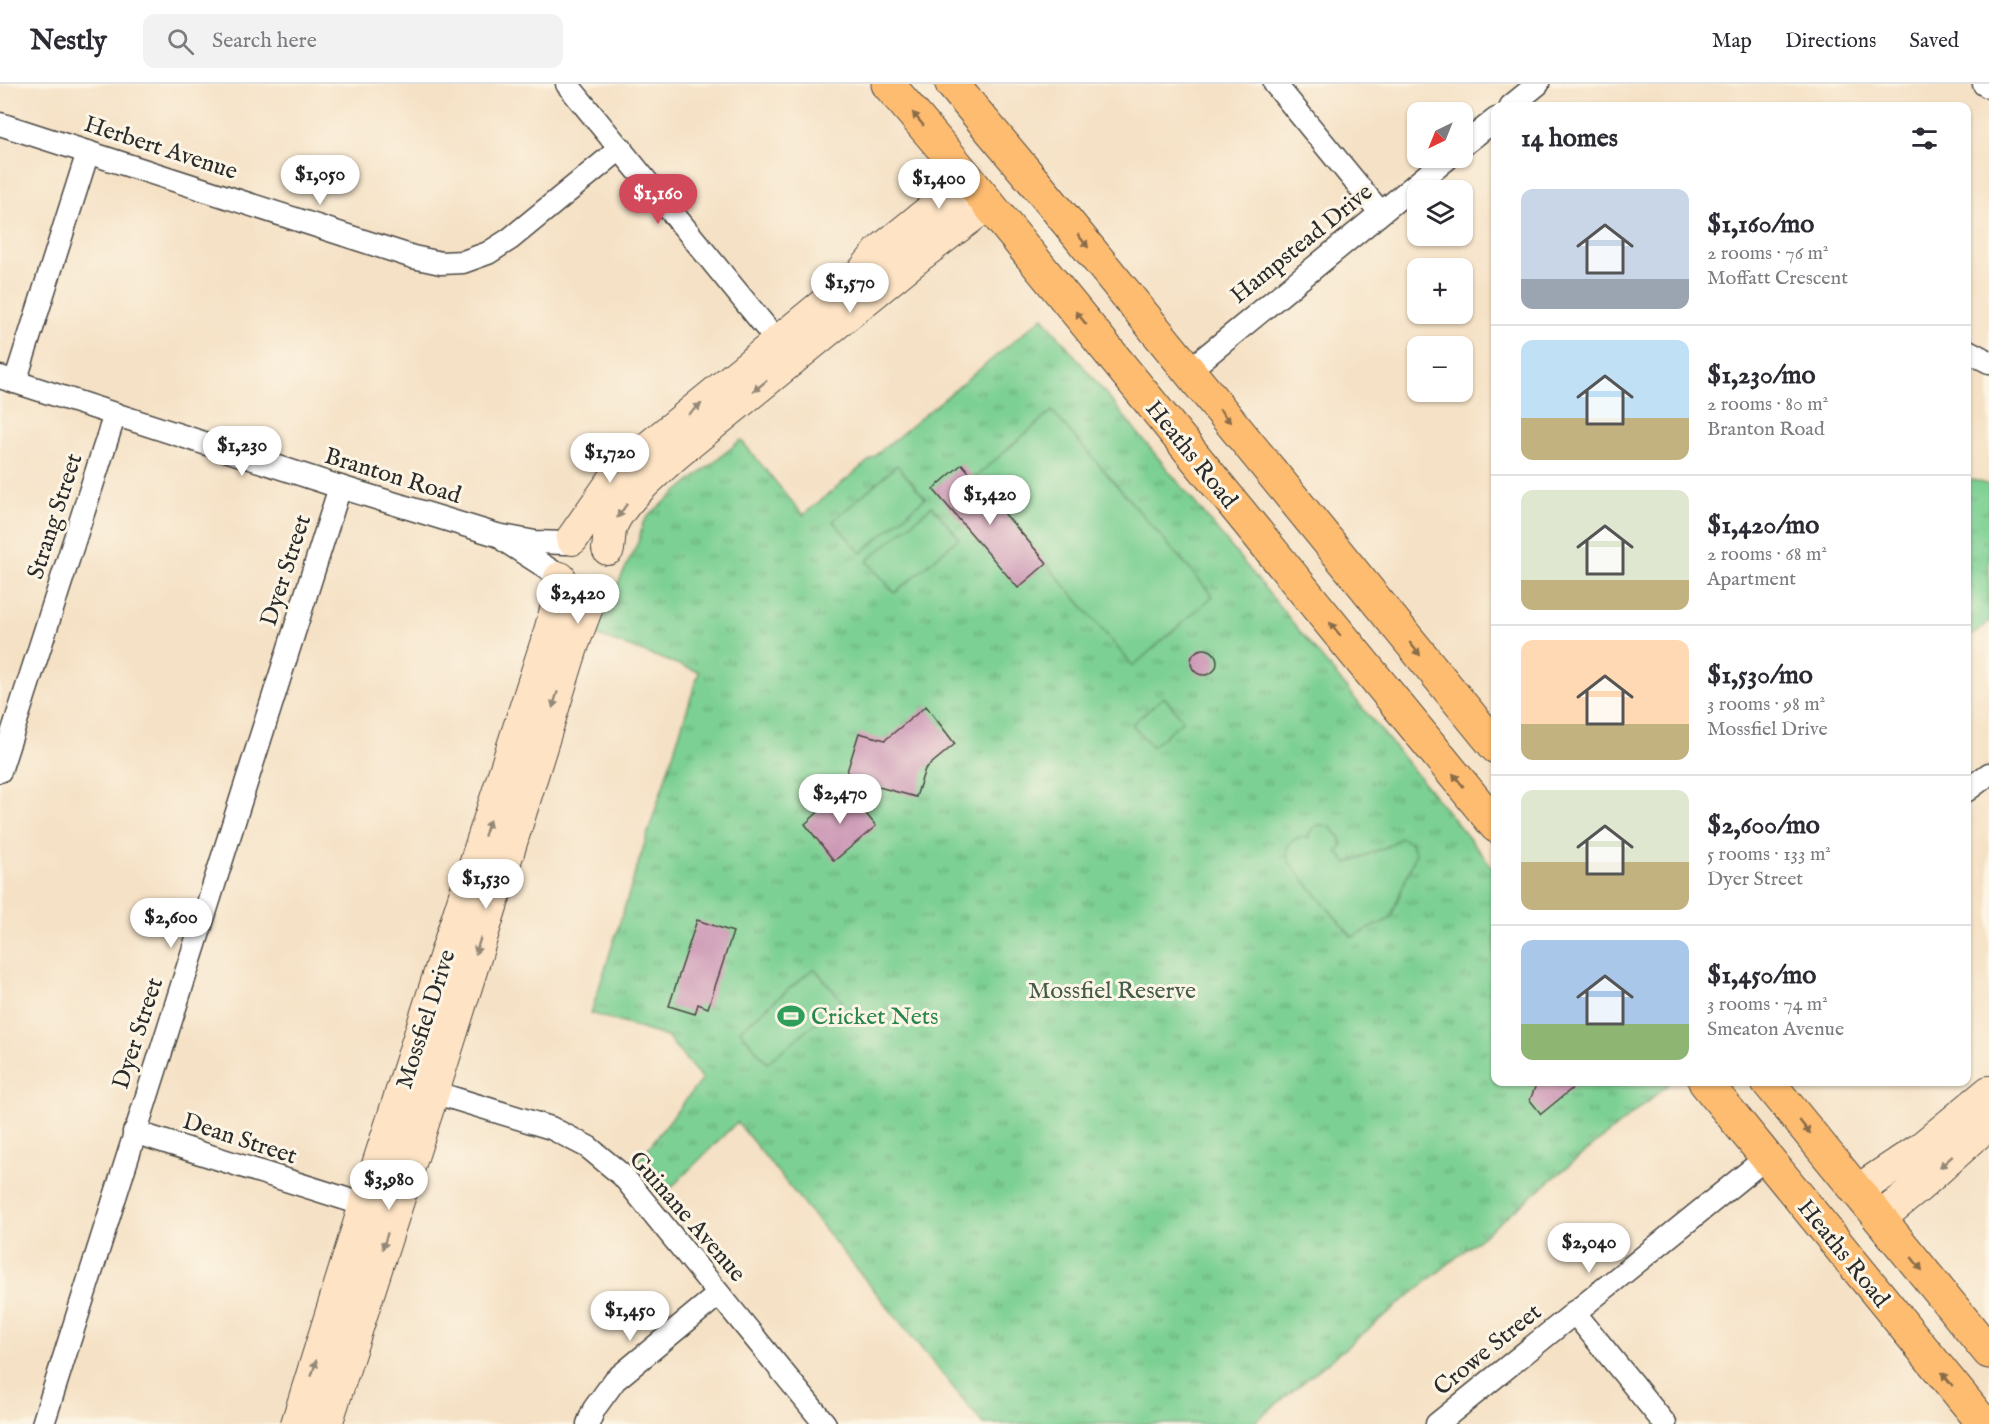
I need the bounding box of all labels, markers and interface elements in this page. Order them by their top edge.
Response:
search box [143,14,563,68]
text: Nestly [30,24,107,59]
icon: search [164,25,197,58]
text: Search here [212,27,317,55]
text: Map [1712,28,1752,55]
text: Directions [1785,28,1876,55]
text: Saved [1909,28,1959,55]
north arrow [1407,102,1473,168]
map controls [1407,102,1473,402]
street label: Herbert Avenue [80,109,241,188]
one-way arrow [911,111,924,127]
text: 14 homes [1521,122,1618,155]
icon: filters [1908,122,1941,155]
pin: $1,050 [271,155,369,206]
pin: $1,400 [890,159,988,210]
text: $1,050 [295,162,345,187]
text: $1,400 [912,166,966,191]
pin: $1,160 [609,174,707,225]
street label: Hampstead Drive [1224,177,1380,311]
button: layers [1407,180,1473,246]
text: $1,160 [633,181,683,206]
text: $1,160/mo [1707,208,1814,241]
icon: home [1569,213,1641,285]
one-way arrow [1076,233,1089,249]
text: 2 rooms · 76 m² [1707,241,1828,266]
button: + [1407,258,1473,324]
pin: $1,570 [801,263,899,314]
text: Moffatt Crescent [1707,266,1848,291]
text: $1,570 [825,270,875,295]
one-way arrow [1074,310,1087,326]
button: − [1407,336,1473,402]
text: $1,230/mo [1707,359,1816,392]
icon: home [1569,364,1641,436]
one-way arrow [753,379,768,392]
text: 2 rooms · 80 m² [1707,392,1828,417]
street label: Heaths Road [1138,394,1244,516]
one-way arrow [687,403,703,416]
one-way arrow [1219,408,1232,424]
text: Branton Road [1707,417,1825,442]
pin: $1,230 [193,426,291,477]
text: $1,230 [217,433,267,458]
pin: $1,720 [561,433,659,484]
text: $1,720 [584,440,636,465]
street label: Branton Road [321,441,465,512]
street label: Strang Street [21,450,90,583]
pin: $1,420 [941,475,1039,526]
text: $1,420 [963,482,1017,507]
one-way arrow [617,503,628,519]
text: $1,420/mo [1707,509,1819,542]
street label: Dyer Street [254,511,319,630]
icon: home [1569,514,1641,586]
text: 2 rooms · 68 m² [1707,542,1827,567]
text: Apartment [1707,567,1796,592]
pin: $2,420 [529,574,627,625]
text: $2,420 [550,581,606,606]
one-way arrow [1329,622,1342,637]
one-way arrow [1408,641,1421,656]
text: $1,530/mo [1707,659,1813,692]
icon: home [1569,664,1641,736]
one-way arrow [550,691,560,709]
text: 3 rooms · 98 m² [1707,692,1825,717]
text: Mossfiel Drive [1707,717,1828,742]
one-way arrow [1453,773,1465,788]
pin: $2,470 [791,774,889,825]
text: $2,470 [813,781,867,806]
text: $2,600/mo [1707,809,1820,842]
icon: home [1569,814,1641,886]
one-way arrow [482,819,492,837]
text: 5 rooms · 133 m² [1707,842,1831,867]
pin: $1,530 [437,859,535,910]
text: $1,530 [462,866,510,891]
text: Dyer Street [1707,867,1803,892]
pin: $2,600 [122,898,220,949]
text: $2,600 [144,905,198,930]
one-way arrow [473,937,483,955]
street label: Mossfiel Drive [389,946,464,1093]
text: $1,450/mo [1707,959,1816,992]
icon: home [1569,964,1641,1036]
street label: Dyer Street [106,974,171,1093]
park label: Mossfiel Reserve [1028,976,1196,1007]
text: 3 rooms · 74 m² [1707,992,1828,1017]
sports icon: Cricket Nets [776,1001,806,1031]
place label: Cricket Nets [811,1002,939,1033]
text: Smeaton Avenue [1707,1017,1844,1042]
street label: Dean Street [178,1106,301,1172]
one-way arrow [1799,1119,1812,1135]
street label: Guinane Avenue [622,1145,752,1289]
one-way arrow [1938,1155,1953,1169]
pin: $3,980 [340,1160,438,1211]
text: $3,980 [364,1167,414,1192]
street label: Heaths Road [1790,1193,1896,1315]
pin: $2,040 [1540,1223,1638,1274]
text: $2,040 [1561,1230,1617,1255]
one-way arrow [380,1232,389,1250]
one-way arrow [1910,1256,1922,1271]
pin: $1,450 [581,1291,679,1342]
street label: Crowe Street [1428,1297,1548,1403]
text: $1,450 [604,1298,656,1323]
one-way arrow [310,1359,319,1377]
one-way arrow [1941,1371,1954,1387]

